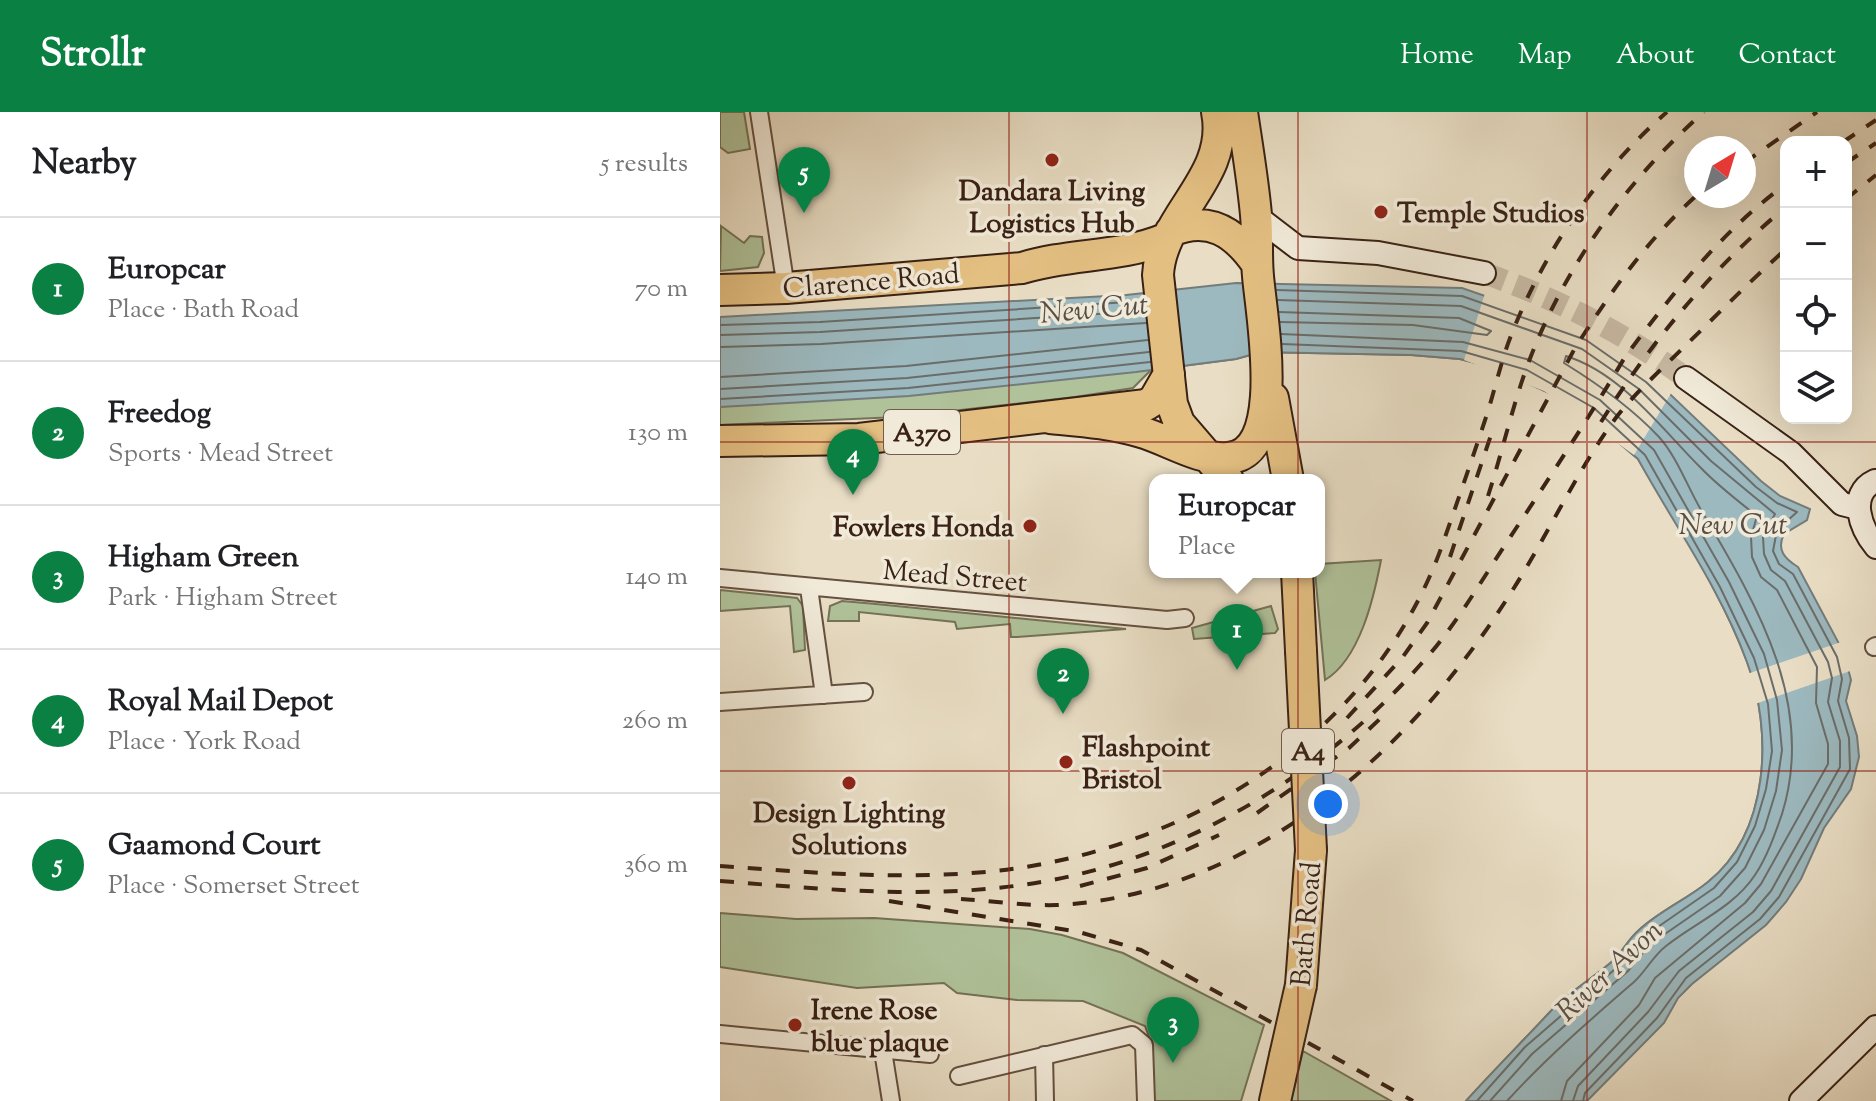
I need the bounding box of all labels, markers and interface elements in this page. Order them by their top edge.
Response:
text: Strollr [40,29,146,83]
text: Home [1400,36,1474,76]
text: Map [1518,36,1572,76]
text: About [1616,36,1694,76]
text: Contact [1738,36,1836,76]
north arrow [1684,136,1756,208]
map controls [1780,136,1852,424]
button: + [1780,136,1852,208]
text: Nearby [32,140,137,189]
text: 5 results [600,146,688,183]
pin: 5 [778,147,830,213]
marker: Dandara Living Logistics Hub [1043,151,1061,169]
place label: Dandara Living Logistics Hub [959,173,1145,245]
place label: Temple Studios [1397,195,1584,235]
marker: Temple Studios [1372,203,1390,221]
button: − [1780,208,1852,280]
text: Europcar [108,249,226,292]
street label: Clarence Road [781,255,962,311]
text: 1 [54,271,62,308]
text: 70 m [635,271,688,308]
button: locate [1780,280,1852,352]
water label: New Cut [1038,284,1150,337]
text: Place · Bath Road [108,292,299,329]
button: layers [1780,352,1852,424]
text: Freedog [108,393,211,436]
road number: A370 [884,410,960,454]
text: 2 [52,415,64,452]
text: 130 m [628,415,688,452]
pin: 4 [827,429,879,495]
text: Sports · Mead Street [108,436,333,473]
popup [1149,474,1325,578]
text: Europcar [1178,486,1296,529]
water label: New Cut [1679,505,1787,548]
place label: Fowlers Honda [833,509,1014,549]
marker: Fowlers Honda [1021,517,1039,535]
text: Place [1178,529,1236,566]
text: Higham Green [108,537,299,580]
street label: Mead Street [881,552,1029,604]
text: 3 [53,559,63,596]
text: 140 m [625,559,688,596]
text: Park · Higham Street [108,580,337,617]
pin: 1 [1211,604,1263,670]
pin: 2 [1037,648,1089,714]
text: Royal Mail Depot [108,681,333,724]
text: 4 [51,703,65,740]
text: 260 m [622,703,688,740]
text: Place · York Road [108,724,301,761]
place label: Flashpoint Bristol [1082,729,1210,801]
road number: A4 [1282,729,1334,773]
marker: Flashpoint Bristol [1057,753,1075,771]
marker: Design Lighting Solutions [840,774,858,792]
your location [1308,784,1348,824]
place label: Design Lighting Solutions [753,795,945,867]
text: Gaamond Court [108,825,320,868]
text: 5 [54,847,62,884]
text: 360 m [624,847,688,884]
street label: Bath Road [1283,860,1333,988]
text: Place · Somerset Street [108,868,360,905]
water label: River Avon [1548,911,1674,1033]
place label: Irene Rose blue plaque [810,992,949,1064]
pin: 3 [1147,997,1199,1063]
marker: Irene Rose blue plaque [786,1016,804,1034]

